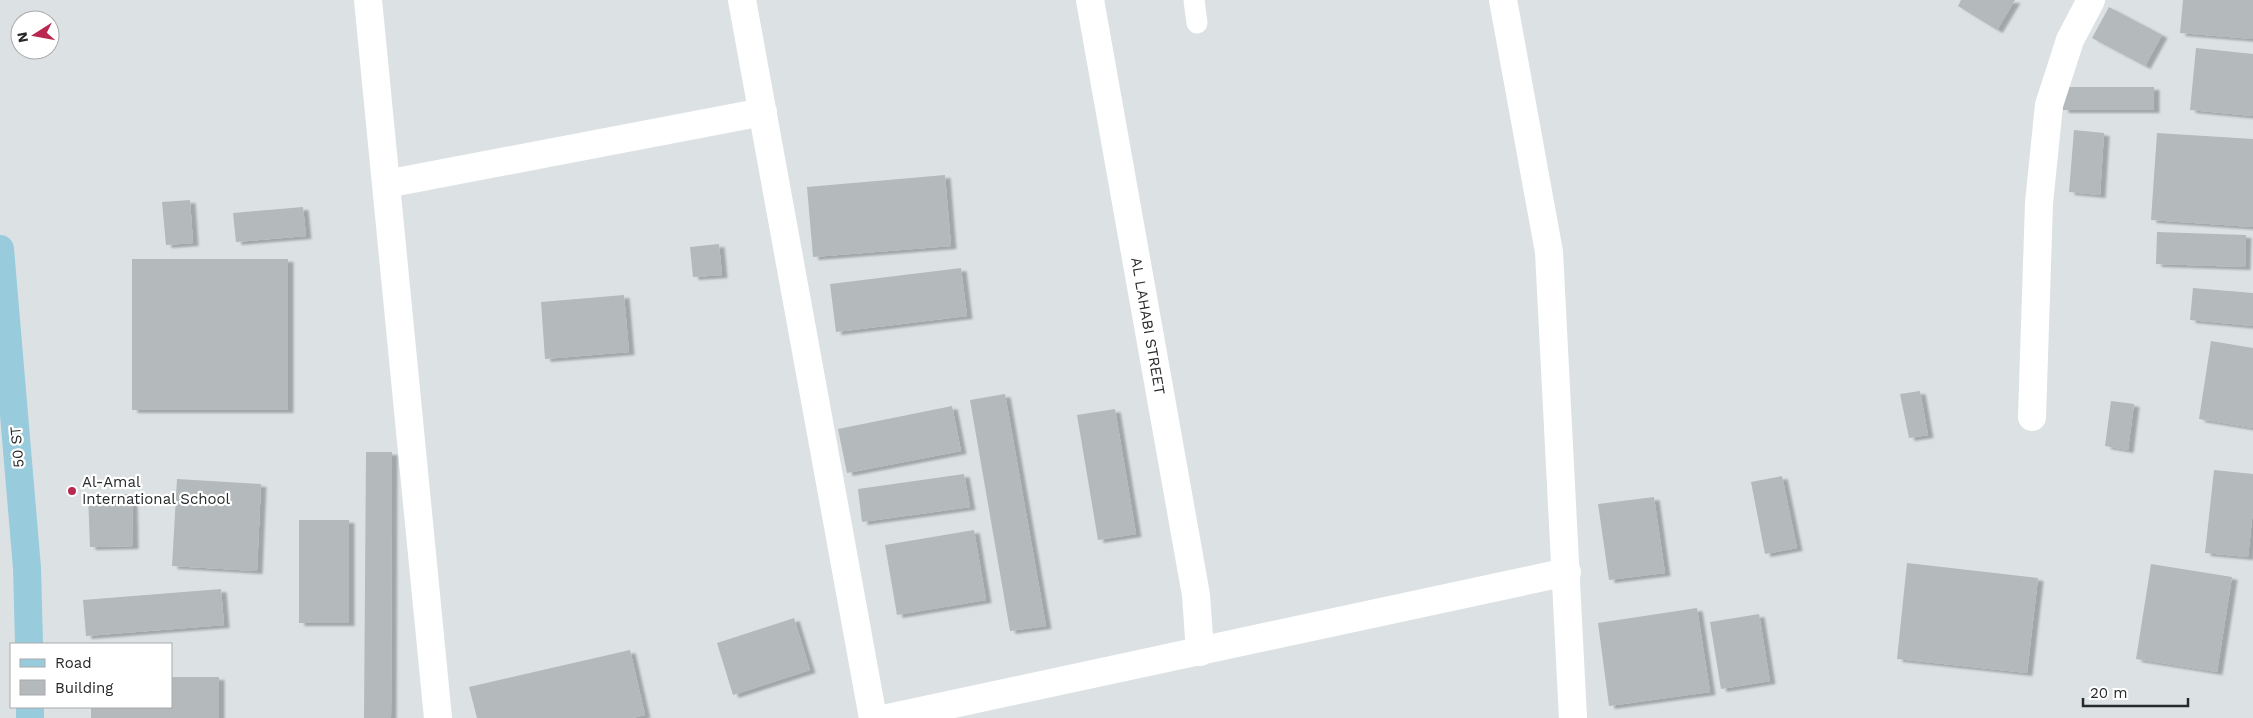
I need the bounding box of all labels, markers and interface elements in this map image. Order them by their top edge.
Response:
north arrow [10,10,60,60]
text: N [13,31,31,44]
street label: AL LAHABI STREET [1127,256,1169,396]
street label: 50 ST [6,426,28,468]
place label: Al-Amal International School [82,473,231,508]
marker: Al-Amal International School [66,485,78,497]
legend [10,643,172,708]
text: Road [55,654,92,672]
scale bar [2083,676,2188,708]
text: Building [55,679,113,697]
text: 20 m [2090,684,2128,702]

